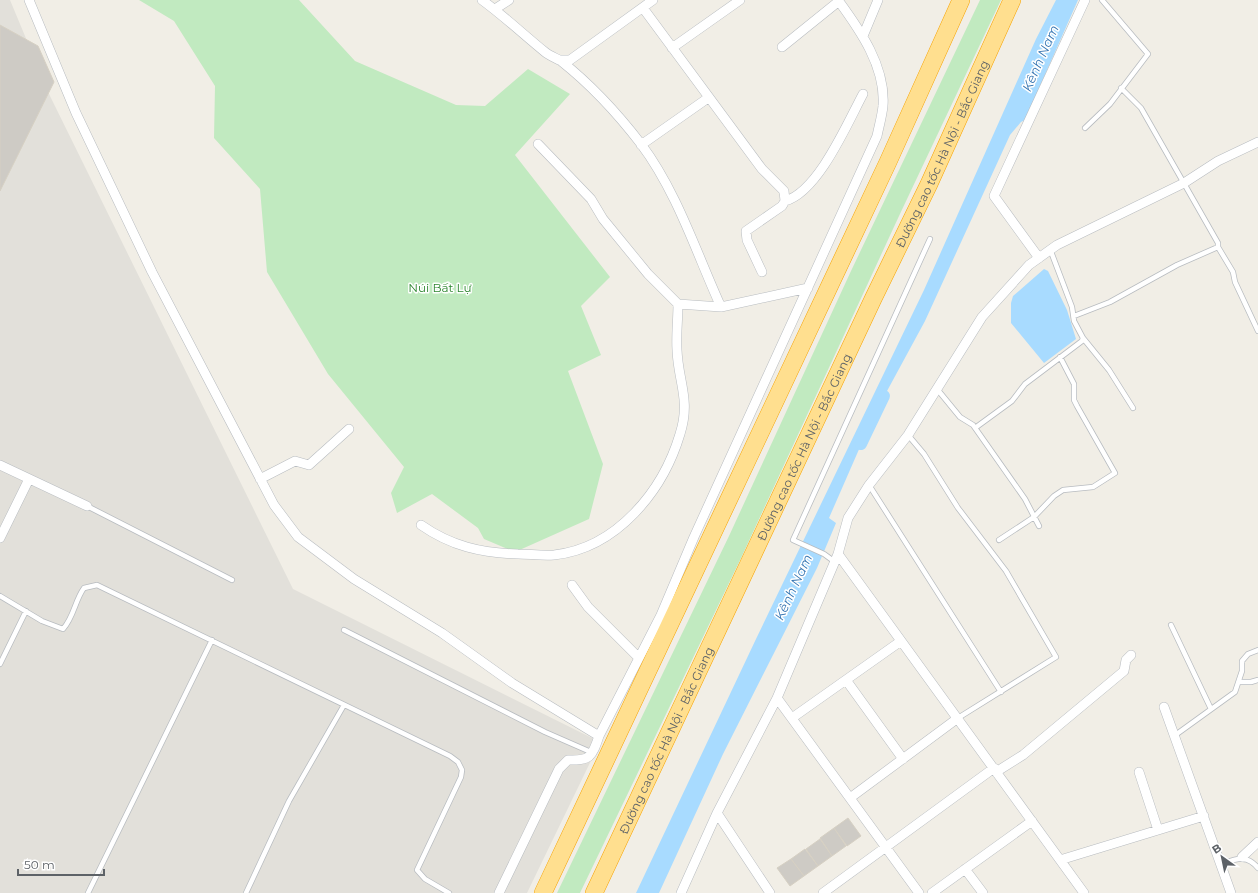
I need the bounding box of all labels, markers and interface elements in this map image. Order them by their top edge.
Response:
water label: Kênh Nam [1018,22,1062,94]
street label: Đường cao tốc Hà Nội - Bắc Giang [892,58,992,250]
park label: Núi Bất Lự [408,280,472,295]
street label: Đường cao tốc Hà Nội - Bắc Giang [753,351,854,543]
water label: Kênh Nam [771,551,815,623]
street label: Đường cao tốc Hà Nội - Bắc Giang [615,644,716,836]
north arrow [1202,837,1242,877]
text: B [1209,840,1224,857]
scale bar [18,851,104,877]
text: 50 m [24,857,55,872]

